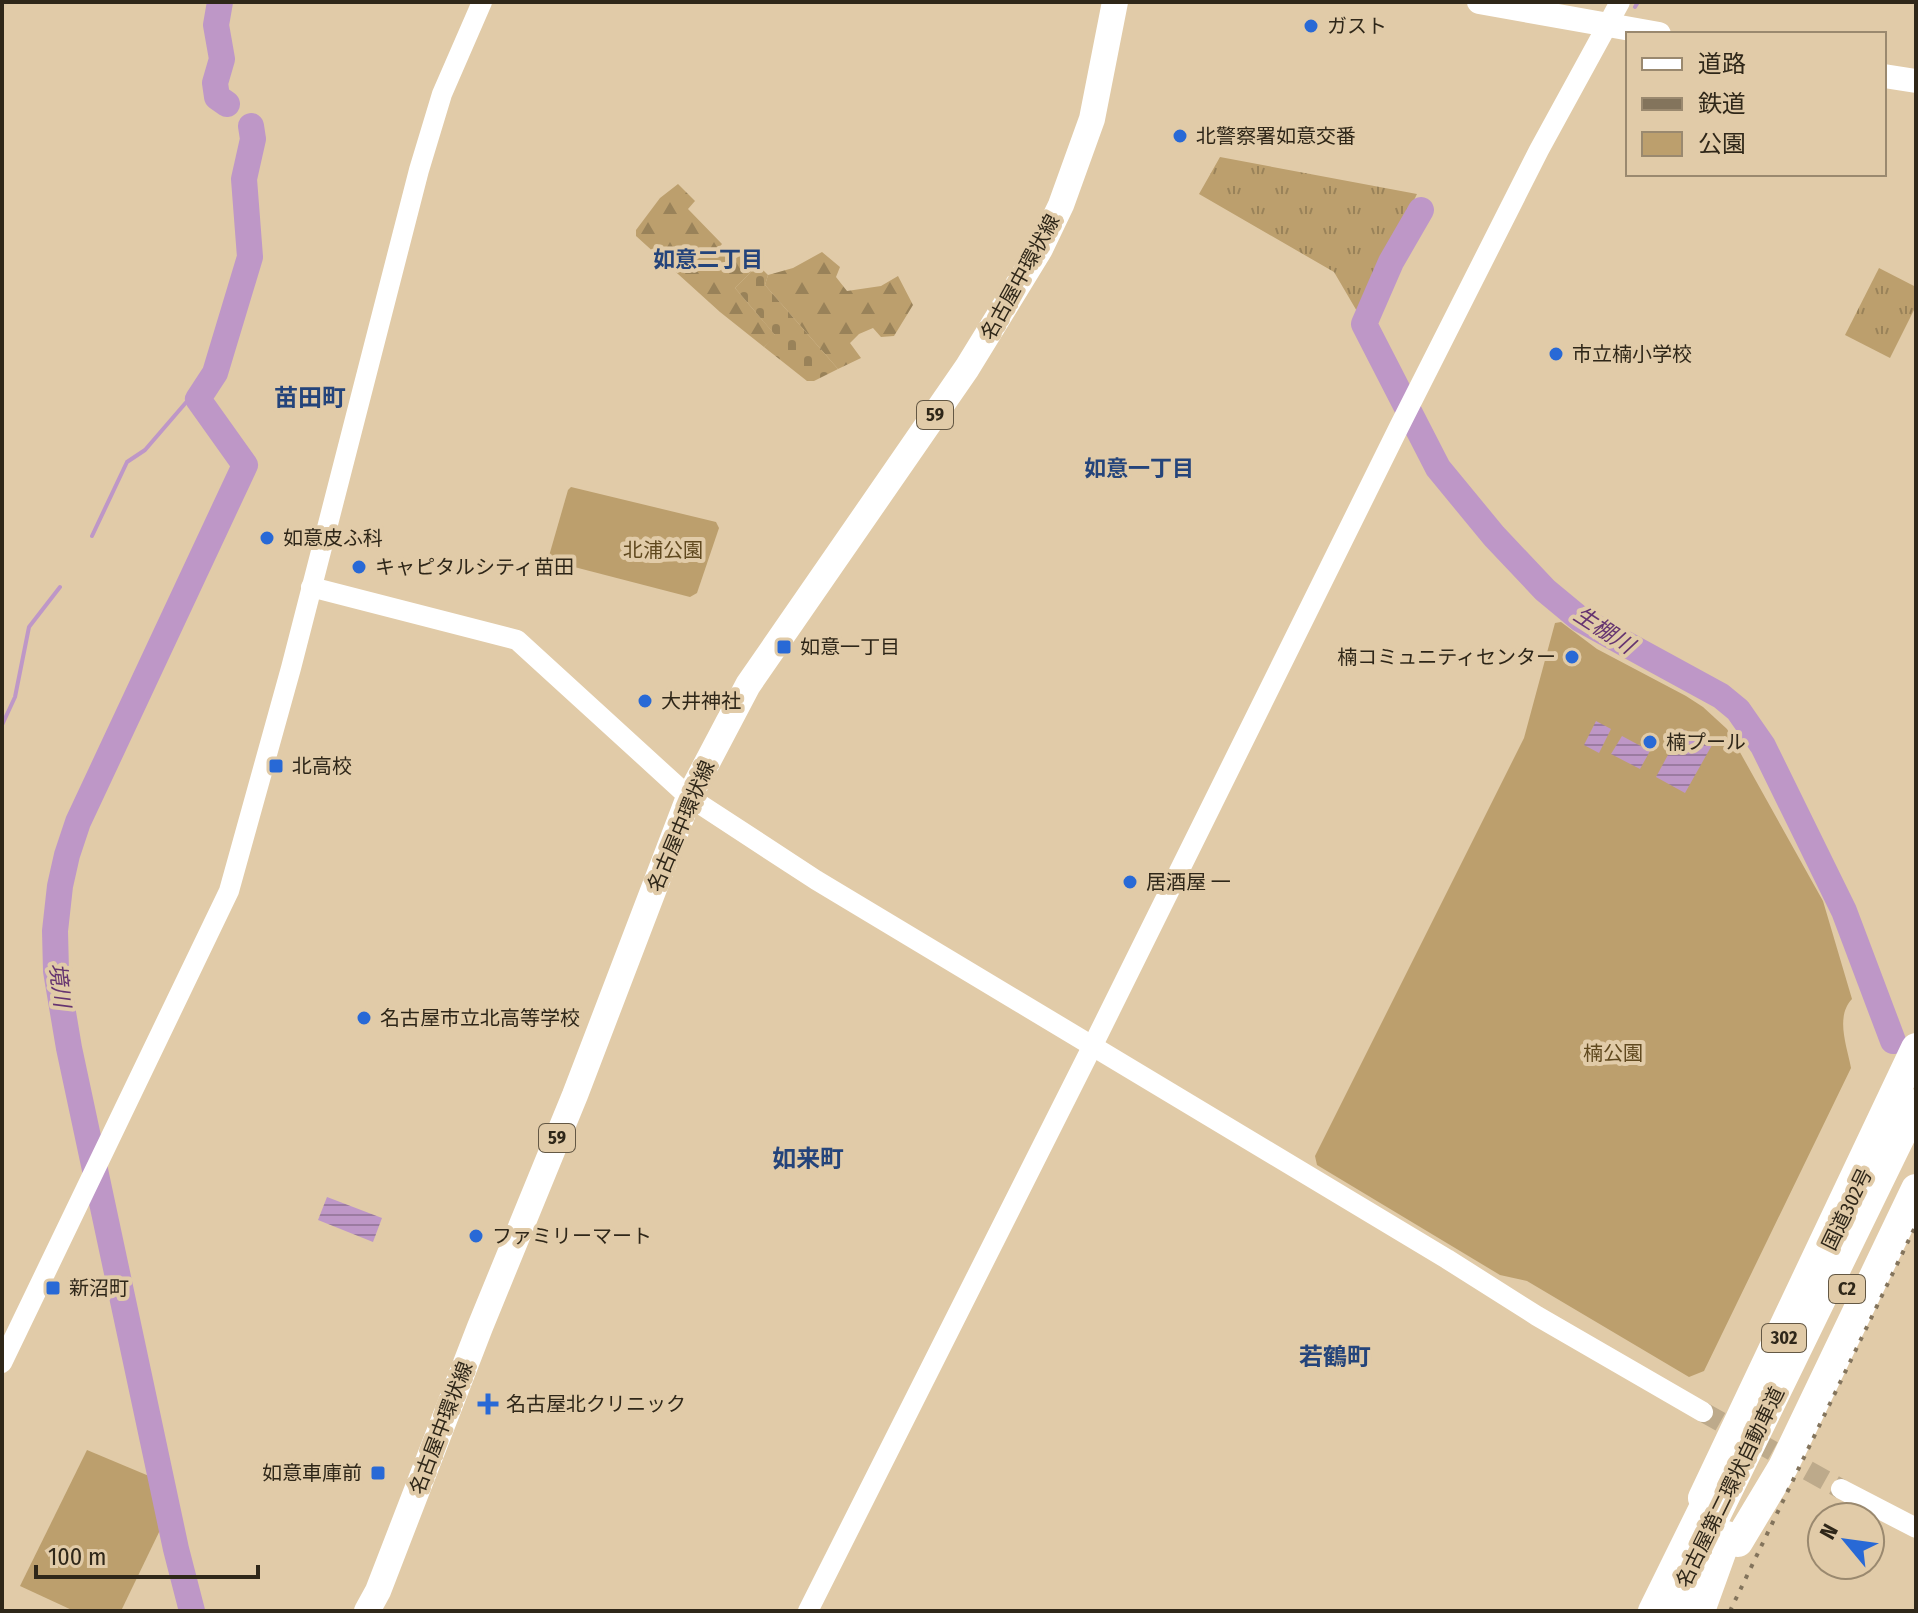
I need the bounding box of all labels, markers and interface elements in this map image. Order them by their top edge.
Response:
place label: ガスト [1327,14,1387,38]
marker: ガスト [1302,17,1320,35]
legend [1626,32,1886,176]
text: 道路 [1698,50,1746,78]
text: 鉄道 [1698,90,1746,118]
place label: 北警察署如意交番 [1196,124,1356,148]
marker: 北警察署如意交番 [1171,127,1189,145]
text: 公園 [1698,130,1746,158]
street label: 名古屋中環状線 [976,210,1064,344]
district label: 如意二丁目 [653,246,763,273]
place label: 市立楠小学校 [1572,342,1692,366]
marker: 市立楠小学校 [1547,345,1565,363]
district label: 苗田町 [274,384,346,412]
road number: 59 [917,401,953,429]
district label: 如意一丁目 [1084,455,1194,482]
place label: 如意皮ふ科 [283,526,383,550]
marker: 如意皮ふ科 [258,529,276,547]
park label: 北浦公園 [623,538,703,562]
place label: キャピタルシティ苗田 [375,555,574,579]
marker: キャピタルシティ苗田 [350,558,368,576]
water label: 生棚川 [1569,601,1641,660]
place label: 如意一丁目 [800,635,900,659]
marker: 如意一丁目 [775,638,793,656]
place label: 楠コミュニティセンター [1337,645,1556,669]
marker: 楠コミュニティセンター [1563,648,1581,666]
place label: 大井神社 [661,689,741,713]
marker: 大井神社 [636,692,654,710]
place label: 楠プール [1666,730,1746,754]
marker: 楠プール [1641,733,1659,751]
place label: 北高校 [292,754,352,778]
marker: 北高校 [267,757,285,775]
street label: 名古屋中環状線 [643,757,719,895]
place label: 居酒屋 一 [1146,870,1231,894]
marker: 居酒屋 一 [1121,873,1139,891]
water label: 境川 [44,962,76,1010]
place label: 名古屋市立北高等学校 [380,1006,580,1030]
marker: 名古屋市立北高等学校 [355,1009,373,1027]
park label: 楠公園 [1583,1041,1643,1065]
road number: 59 [539,1124,575,1152]
district label: 如来町 [772,1145,844,1173]
street label: 国道302号 [1817,1164,1877,1254]
place label: ファミリーマート [492,1224,652,1248]
marker: ファミリーマート [467,1227,485,1245]
road number: C2 [1829,1275,1865,1303]
place label: 新沼町 [69,1276,129,1300]
marker: 新沼町 [44,1279,62,1297]
road number: 302 [1762,1324,1806,1352]
district label: 若鶴町 [1299,1343,1371,1371]
street label: 名古屋中環状線 [405,1358,477,1498]
street label: 名古屋第二環状自動車道 [1671,1383,1789,1591]
place label: 名古屋北クリニック [506,1392,686,1416]
marker: 名古屋北クリニック [477,1393,499,1415]
place label: 如意車庫前 [262,1461,362,1485]
marker: 如意車庫前 [369,1464,387,1482]
north arrow [1806,1501,1886,1581]
text: N [1814,1519,1844,1544]
scale bar [36,1529,258,1579]
text: 100 m [48,1543,106,1571]

